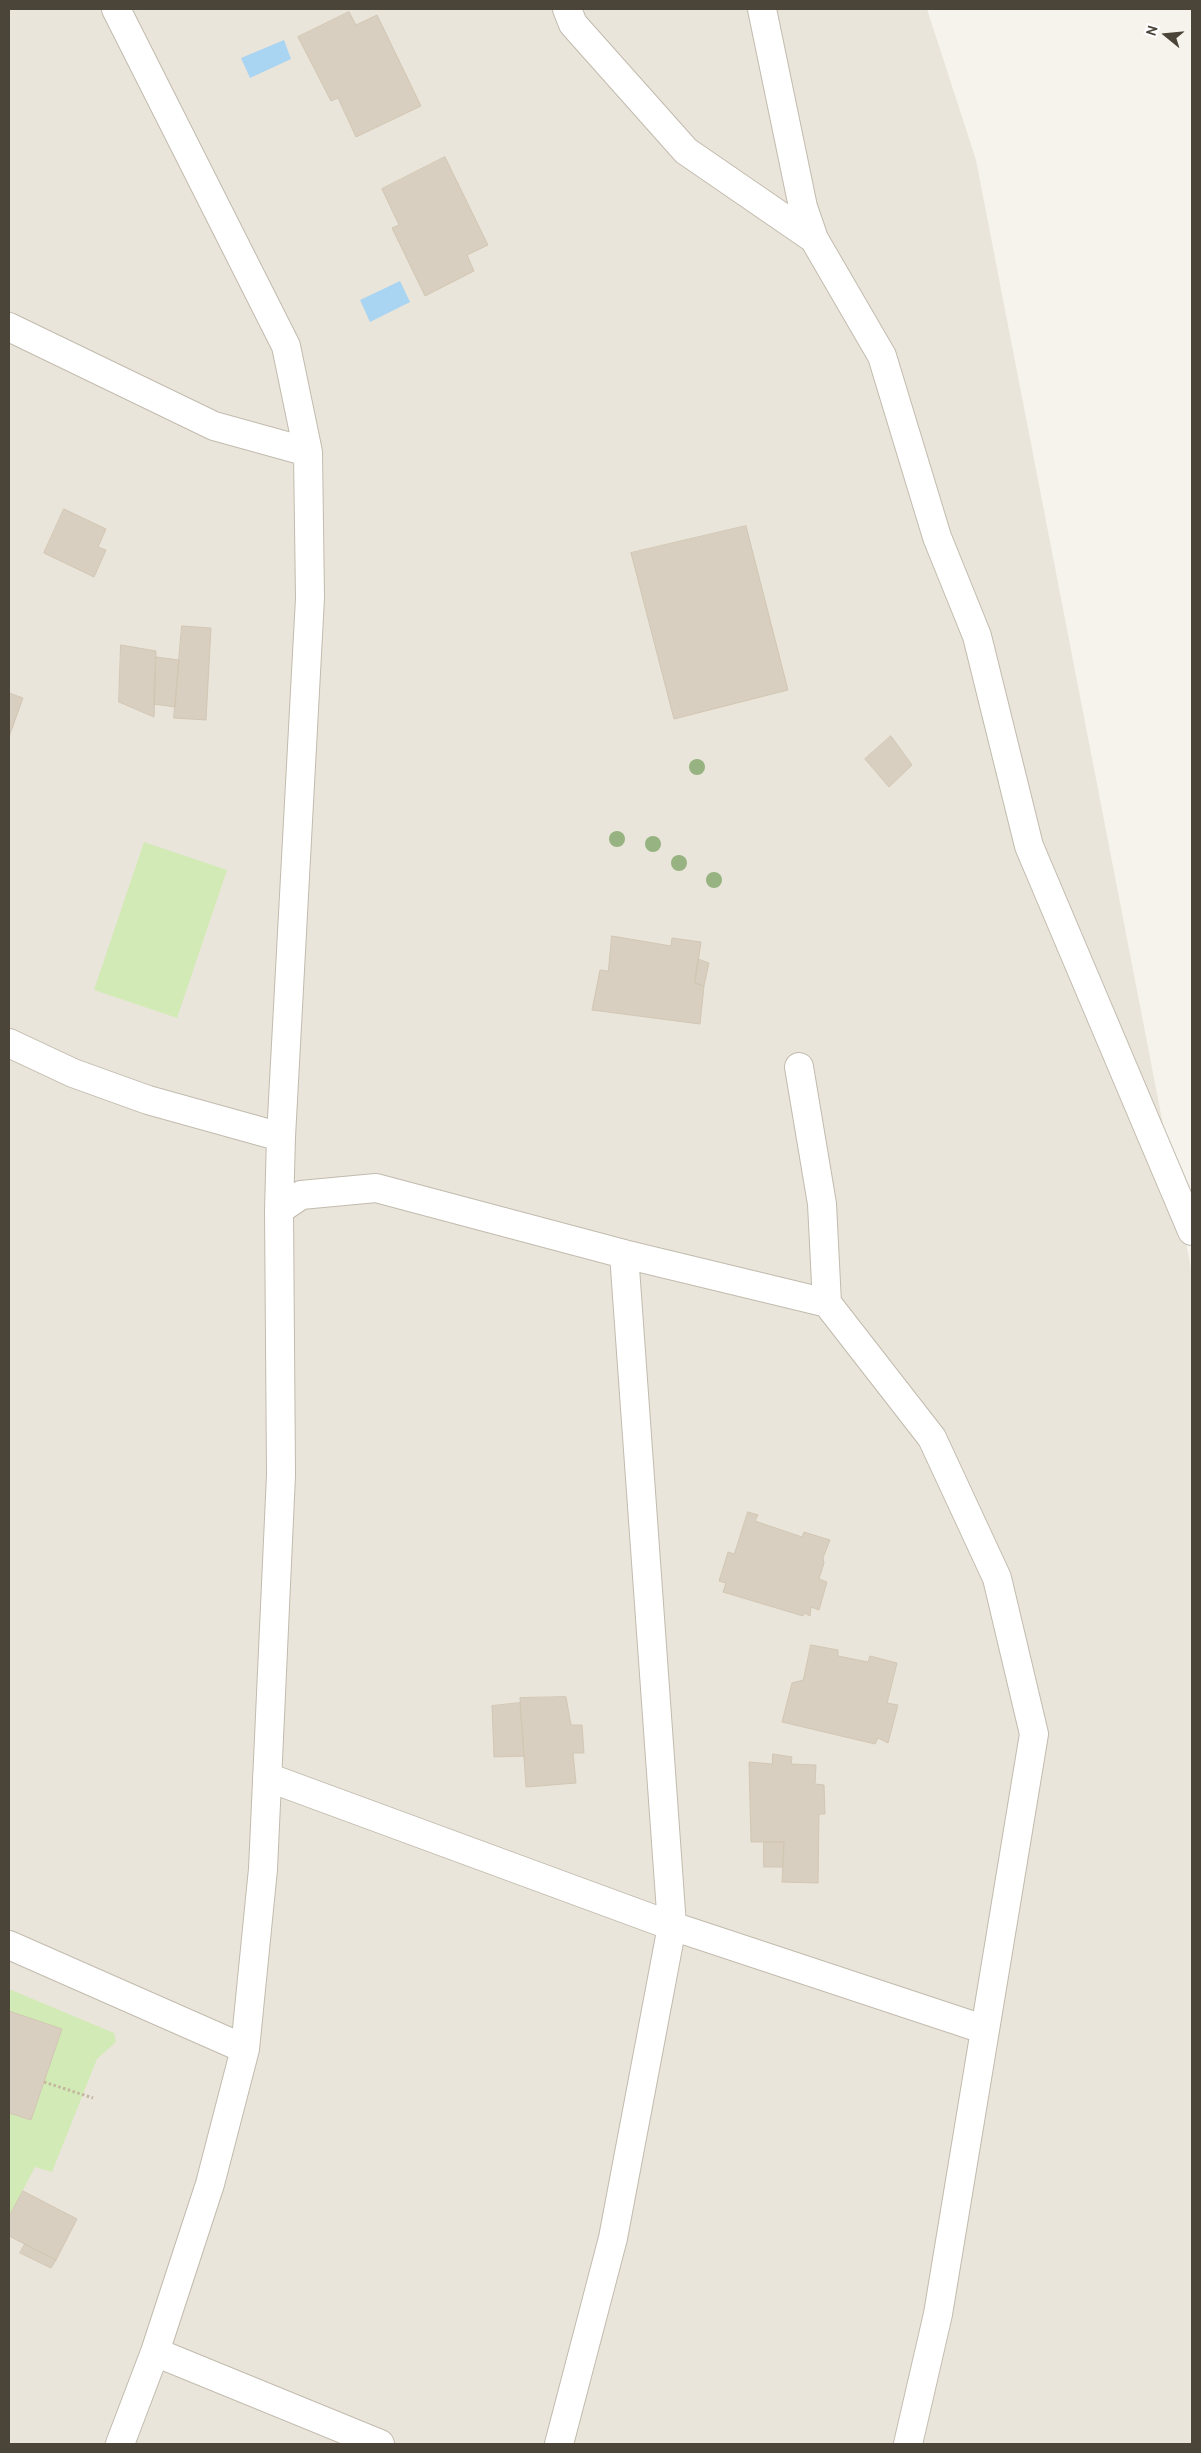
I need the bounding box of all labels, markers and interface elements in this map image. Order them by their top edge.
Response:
north arrow [1141,10,1191,60]
text: N [1142,23,1162,38]

